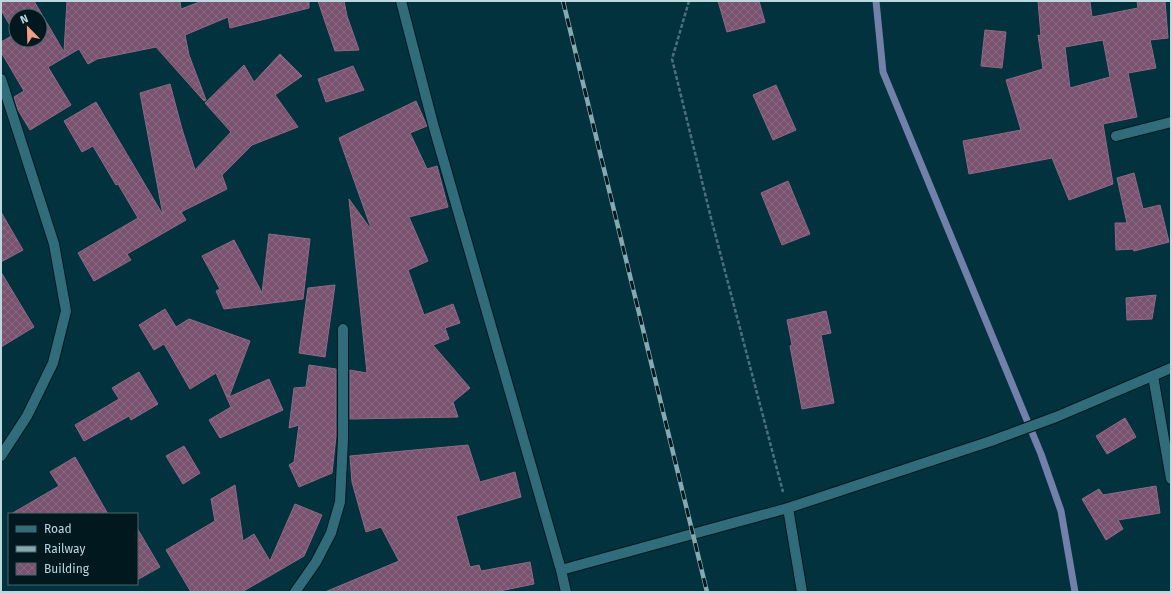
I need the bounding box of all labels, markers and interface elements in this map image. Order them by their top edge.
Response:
north arrow [8,8,48,48]
text: N [18,12,30,27]
legend [8,513,138,585]
text: Road [44,522,72,536]
text: Railway [44,542,85,556]
text: Building [44,562,90,576]

